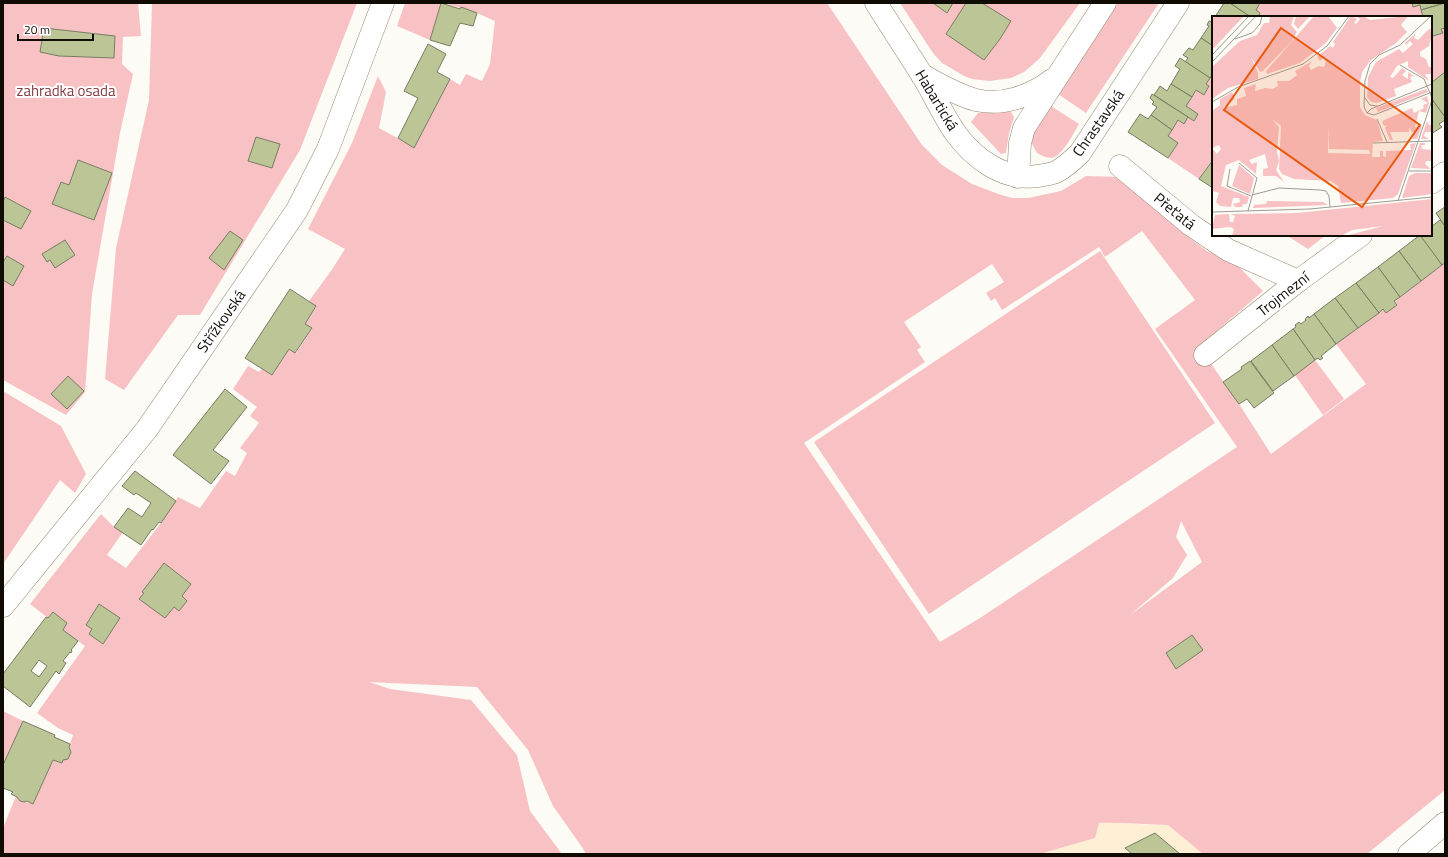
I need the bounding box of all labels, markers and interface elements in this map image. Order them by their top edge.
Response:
scale bar [18,16,93,42]
inset map [1212,16,1432,236]
text: 20 m [24,20,50,39]
street label: Habartická [910,65,965,135]
park label: zahradka osada [17,79,116,102]
street label: Chrastavská [1066,84,1130,161]
street label: Přeťatá [1149,187,1201,235]
street label: Trojmezní [1252,265,1316,322]
street label: Střížkovská [191,284,251,357]

